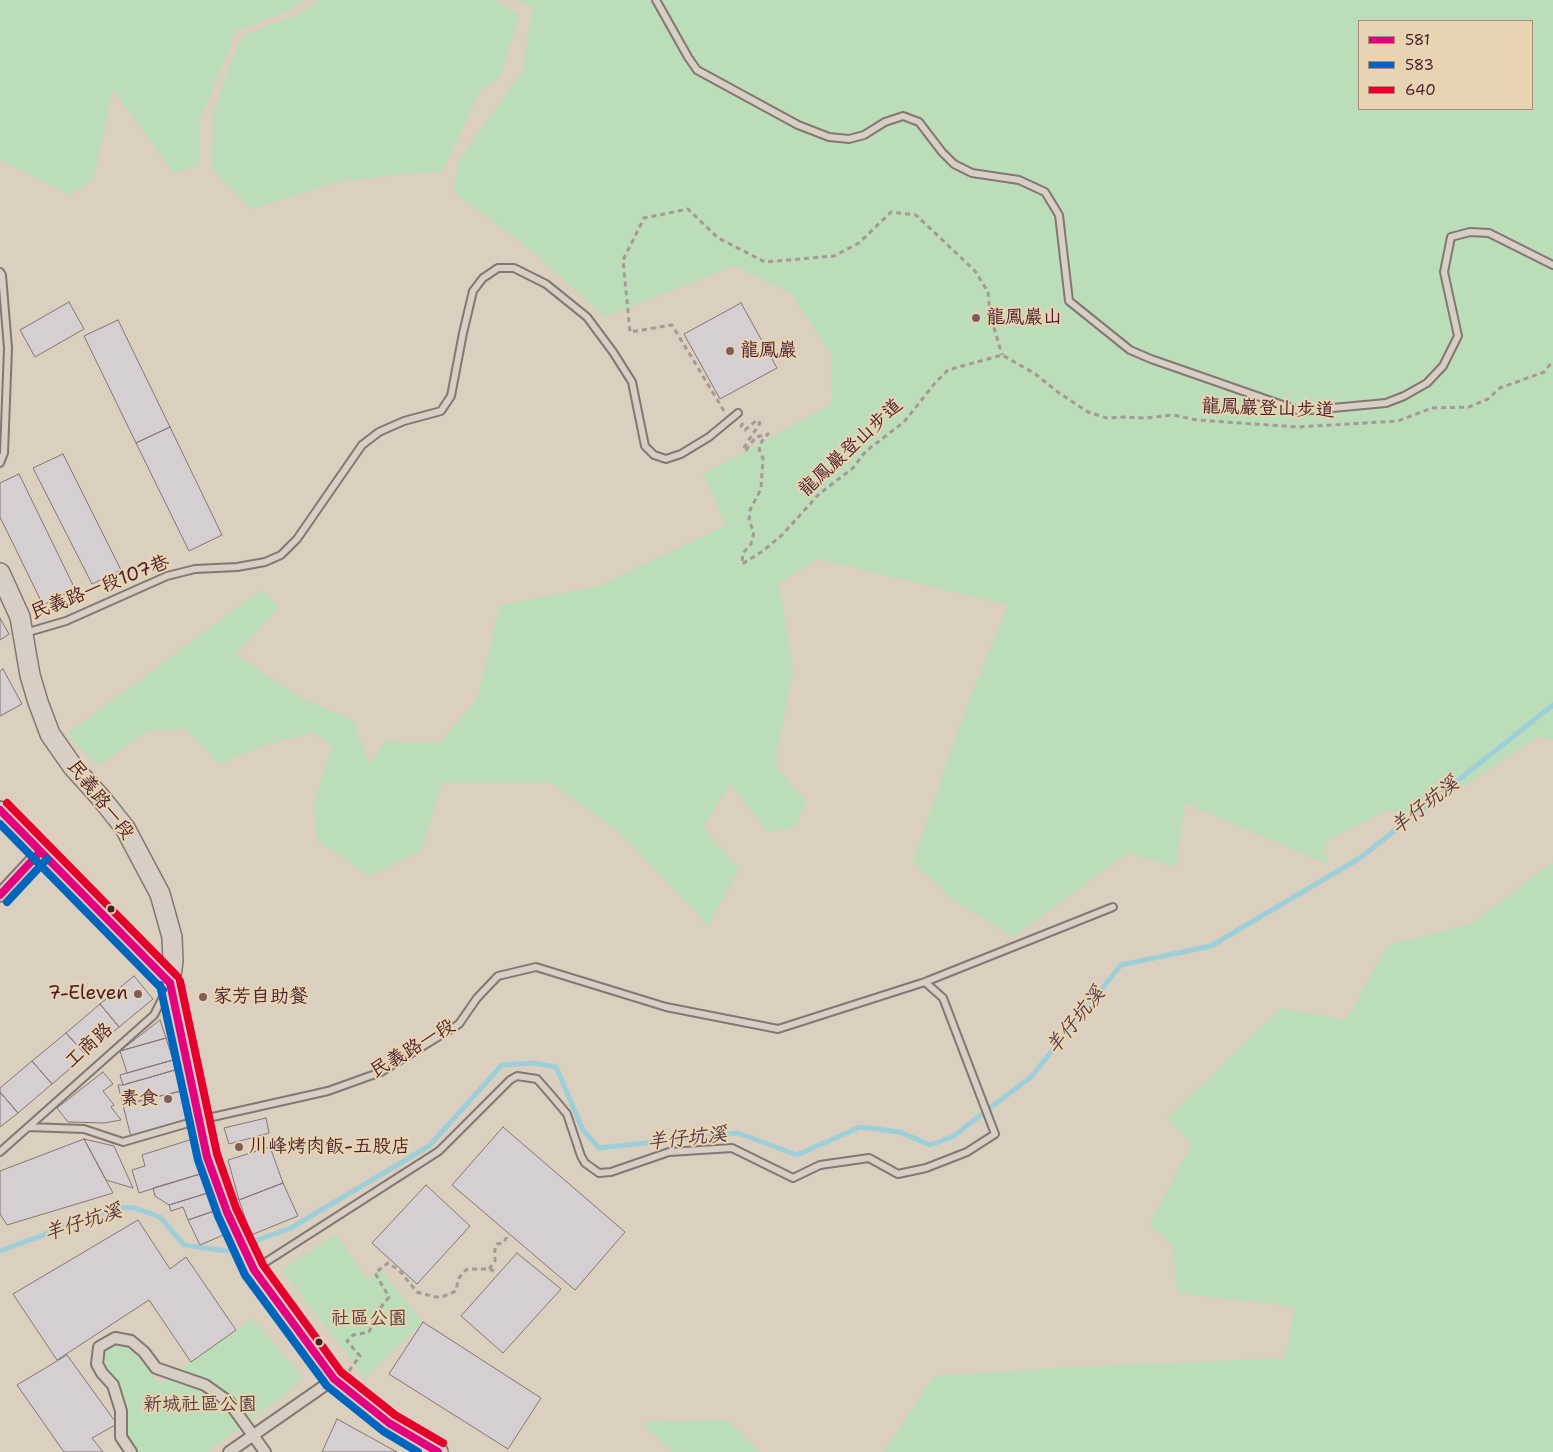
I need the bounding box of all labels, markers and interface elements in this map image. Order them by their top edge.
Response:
legend [1358,20,1533,110]
text: 581 [1405,30,1430,50]
text: 583 [1405,55,1434,75]
text: 640 [1405,80,1436,100]
place label: 龍鳳巖山 [986,307,1062,329]
marker: 龍鳳巖山 [970,312,982,324]
place label: 龍鳳巖 [740,340,797,362]
marker: 龍鳳巖 [724,345,736,357]
street label: 龍鳳巖登山步道 [795,394,907,502]
street label: 龍鳳巖登山步道 [1201,395,1335,423]
street label: 民義路一段107巷 [27,551,173,625]
street label: 民義路一段 [62,756,138,844]
water label: 羊仔坑溪 [1386,772,1464,840]
unlabelled marker [106,904,116,914]
water label: 羊仔坑溪 [1042,982,1110,1060]
place label: 7-Eleven [48,983,128,1005]
place label: 家芳自助餐 [213,986,308,1008]
marker: 7-Eleven [132,988,144,1000]
marker: 家芳自助餐 [197,991,209,1003]
street label: 民義路一段 [366,1015,460,1083]
street label: 工商路 [60,1018,118,1074]
place label: 素食 [120,1088,158,1110]
marker: 素食 [162,1093,174,1105]
water label: 羊仔坑溪 [646,1123,728,1155]
place label: 川峰烤肉飯-五股店 [249,1136,410,1158]
marker: 川峰烤肉飯-五股店 [233,1141,245,1153]
water label: 羊仔坑溪 [41,1199,125,1247]
park label: 社區公園 [331,1308,407,1330]
unlabelled marker [314,1337,324,1347]
park label: 新城社區公園 [143,1394,257,1416]

